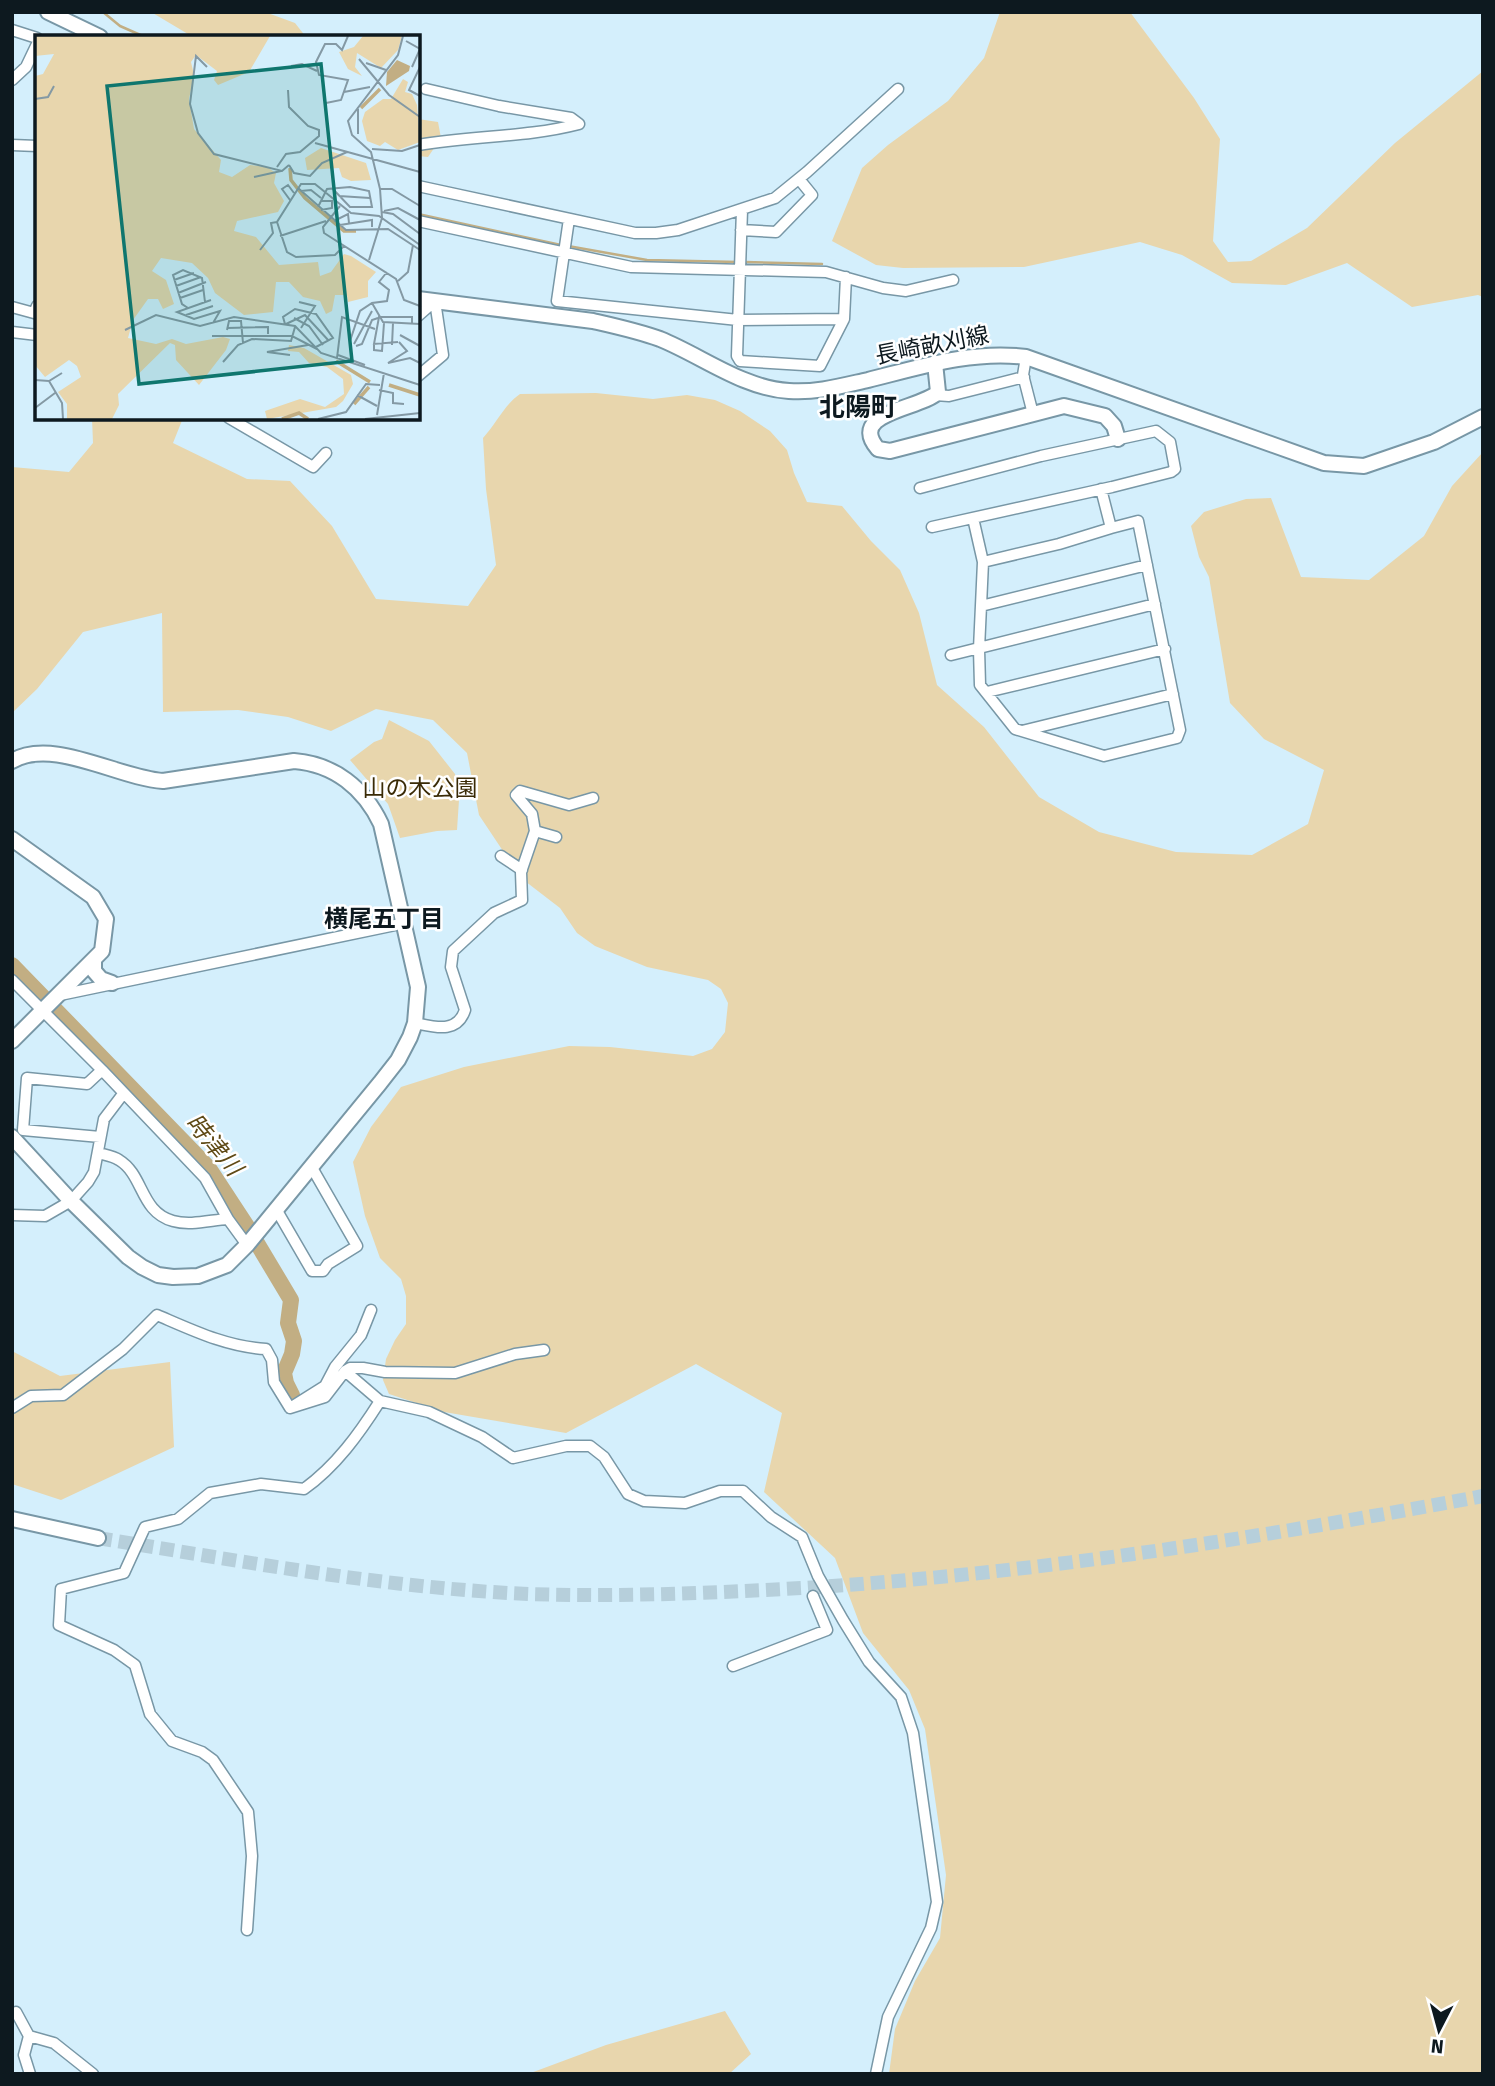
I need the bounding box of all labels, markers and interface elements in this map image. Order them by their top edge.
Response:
inset map [35,35,420,420]
street label: 長崎畝刈線 [873,320,991,370]
district label: 北陽町 [819,392,897,423]
park label: 山の木公園 [363,774,478,802]
district label: 横尾五丁目 [324,905,444,933]
water label: 時津川 [180,1108,250,1184]
north arrow [1404,1995,1474,2065]
text: N [1430,2034,1445,2059]

